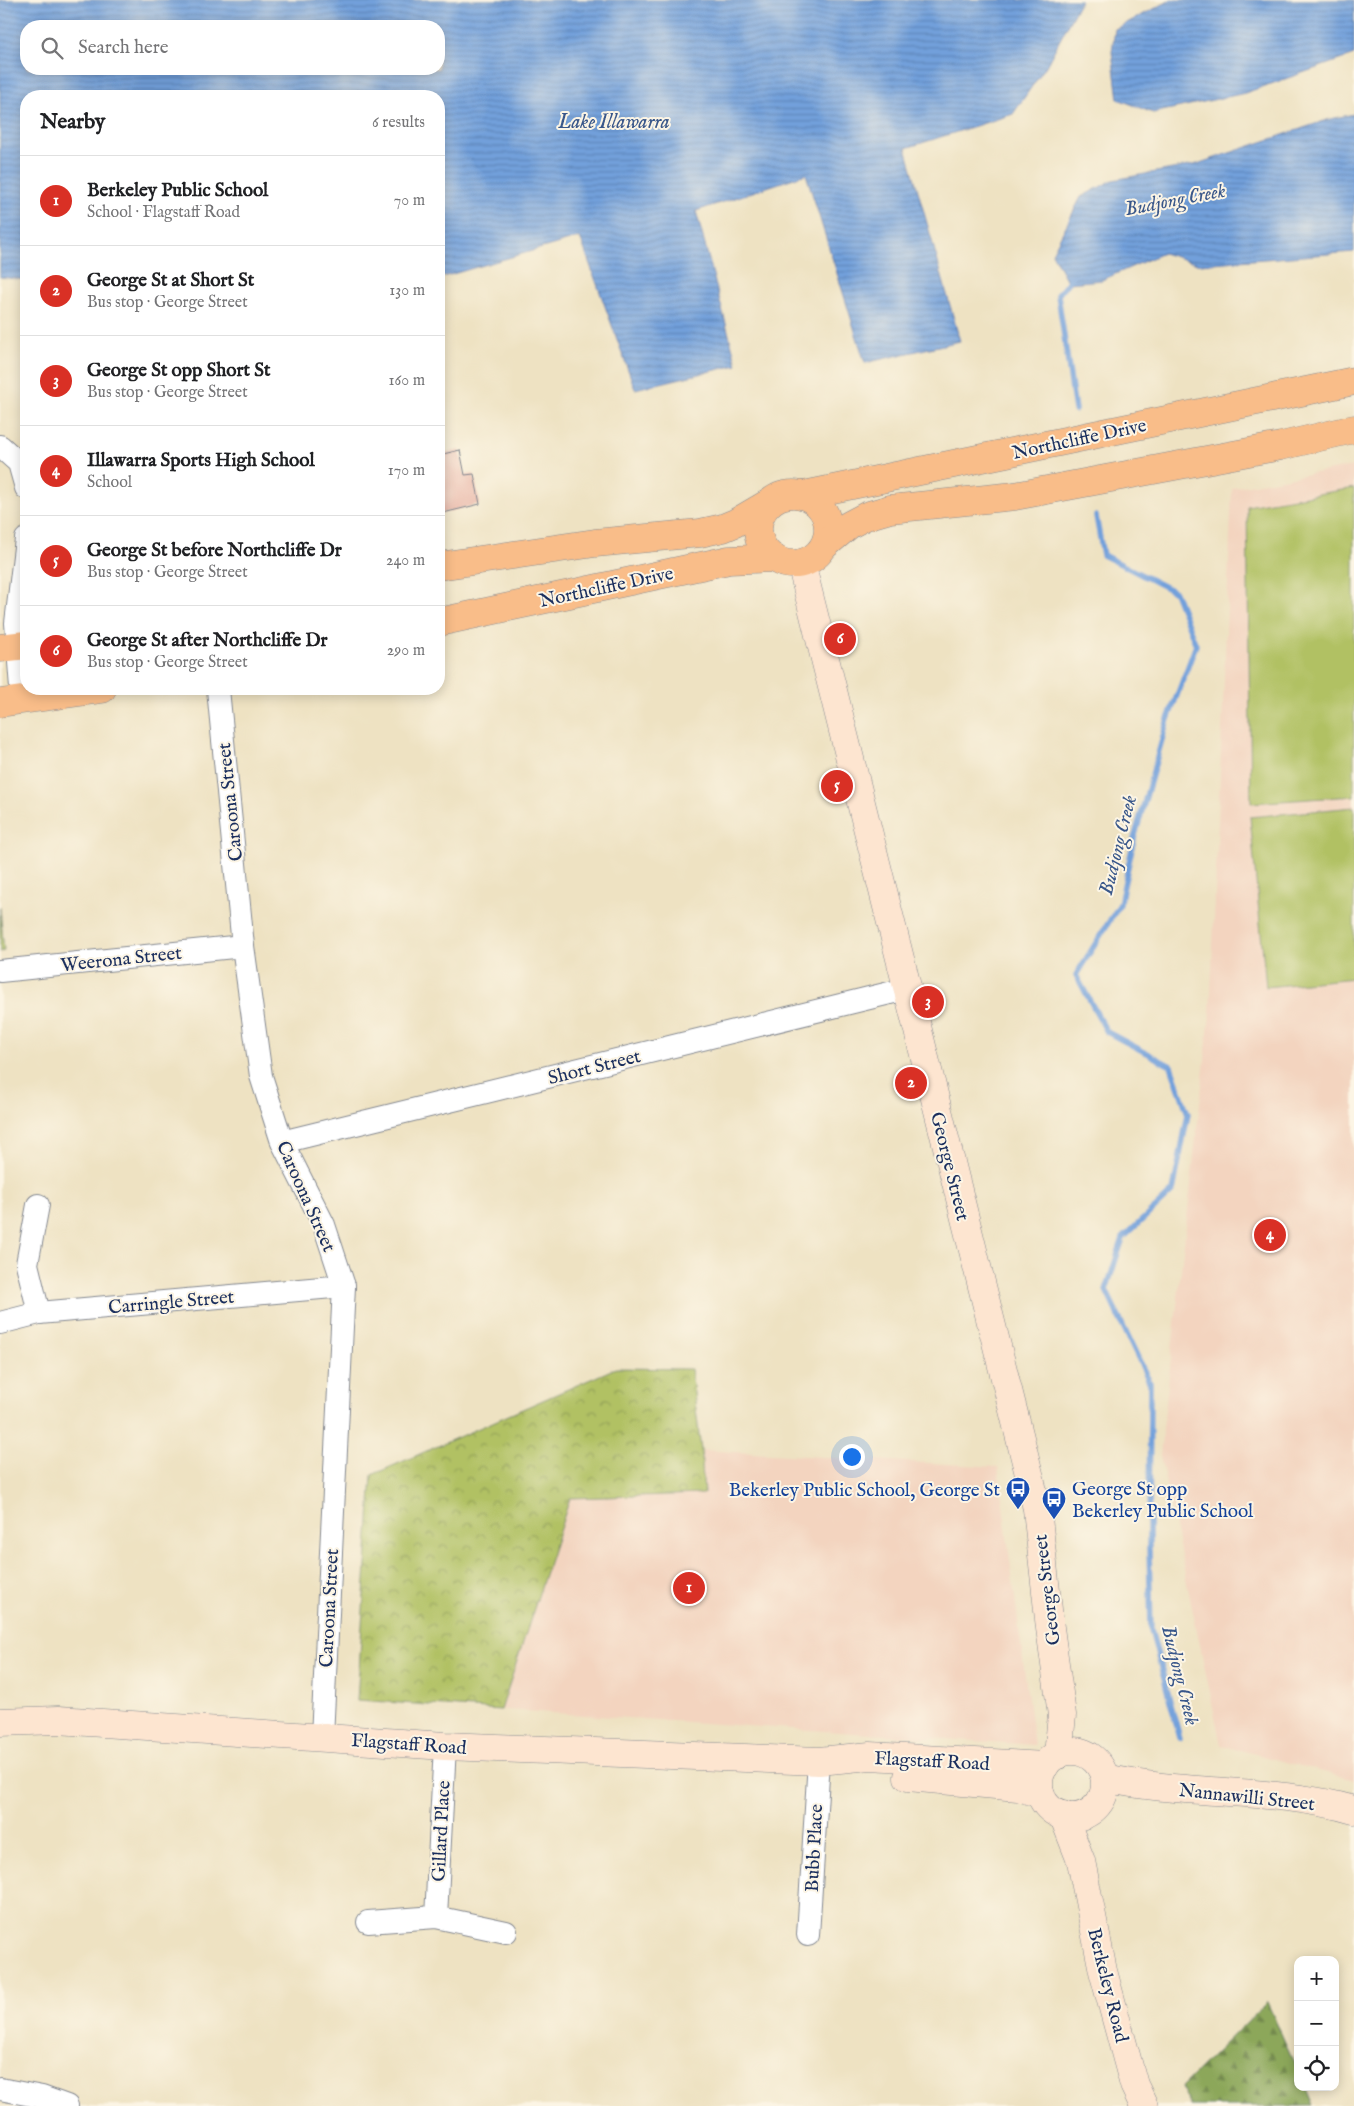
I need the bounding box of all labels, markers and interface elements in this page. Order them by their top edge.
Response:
search box [20,20,445,75]
icon: search [38,34,66,62]
text: Search here [78,36,169,60]
text: Nearby [40,109,105,136]
water label: Lake Illawarra [557,110,670,135]
text: 6 results [372,113,425,133]
water label: Budjong Creek [1123,178,1228,223]
text: Berkeley Public School [87,179,268,203]
text: 1 [53,191,59,211]
text: 70 m [394,191,425,211]
text: School · Flagstaff Road [87,203,240,223]
text: George St at Short St [87,269,254,293]
text: 2 [52,281,60,301]
text: 130 m [389,281,425,301]
text: Bus stop · George Street [87,293,248,313]
text: George St opp Short St [87,359,270,383]
text: 3 [53,371,59,391]
text: 160 m [389,371,425,391]
text: Bus stop · George Street [87,383,248,403]
street label: Northcliffe Drive [1010,414,1149,466]
text: Illawarra Sports High School [87,449,315,473]
text: 4 [52,461,60,481]
text: 170 m [388,461,425,481]
text: School [87,473,132,493]
text: George St before Northcliffe Dr [87,539,342,563]
text: 5 [53,551,59,571]
text: 240 m [386,551,425,571]
street label: Northcliffe Drive [537,562,676,614]
text: Bus stop · George Street [87,563,248,583]
pin: 6 [824,620,856,658]
text: George St after Northcliffe Dr [87,629,328,653]
text: 6 [53,641,59,661]
text: 290 m [387,641,425,661]
text: Bus stop · George Street [87,653,248,673]
street label: Caroona Street [213,741,249,862]
pin: 5 [821,767,853,805]
water label: Budjong Creek [1094,793,1144,898]
street label: Weerona Street [60,942,183,978]
pin: 3 [912,983,944,1021]
street label: Short Street [546,1045,644,1091]
pin: 2 [895,1064,927,1102]
street label: George Street [924,1110,974,1224]
street label: Caroona Street [270,1138,341,1256]
pin: 4 [1254,1216,1286,1254]
street label: Carringle Street [107,1285,236,1320]
your location [839,1444,865,1470]
bus stop icon: Bekerley Public School, George St [1005,1476,1031,1510]
place label: George St opp Bekerley Public School [1072,1478,1254,1524]
place label: Bekerley Public School, George St [729,1479,1000,1503]
bus stop icon: George St opp Bekerley Public School [1041,1486,1067,1520]
street label: George Street [1029,1533,1067,1646]
street label: Caroona Street [315,1548,345,1668]
pin: 1 [673,1569,705,1607]
water label: Budjong Creek [1154,1623,1204,1728]
street label: Flagstaff Road [350,1729,468,1761]
street label: Flagstaff Road [874,1747,991,1777]
street label: Nannawilli Street [1178,1779,1316,1817]
street label: Gillard Place [427,1780,457,1882]
street label: Bubb Place [801,1803,829,1893]
street label: Berkeley Road [1081,1926,1133,2046]
map controls [1294,1956,1339,2091]
button: + [1294,1956,1339,2001]
button: − [1294,2001,1339,2046]
button: locate [1294,2046,1339,2091]

